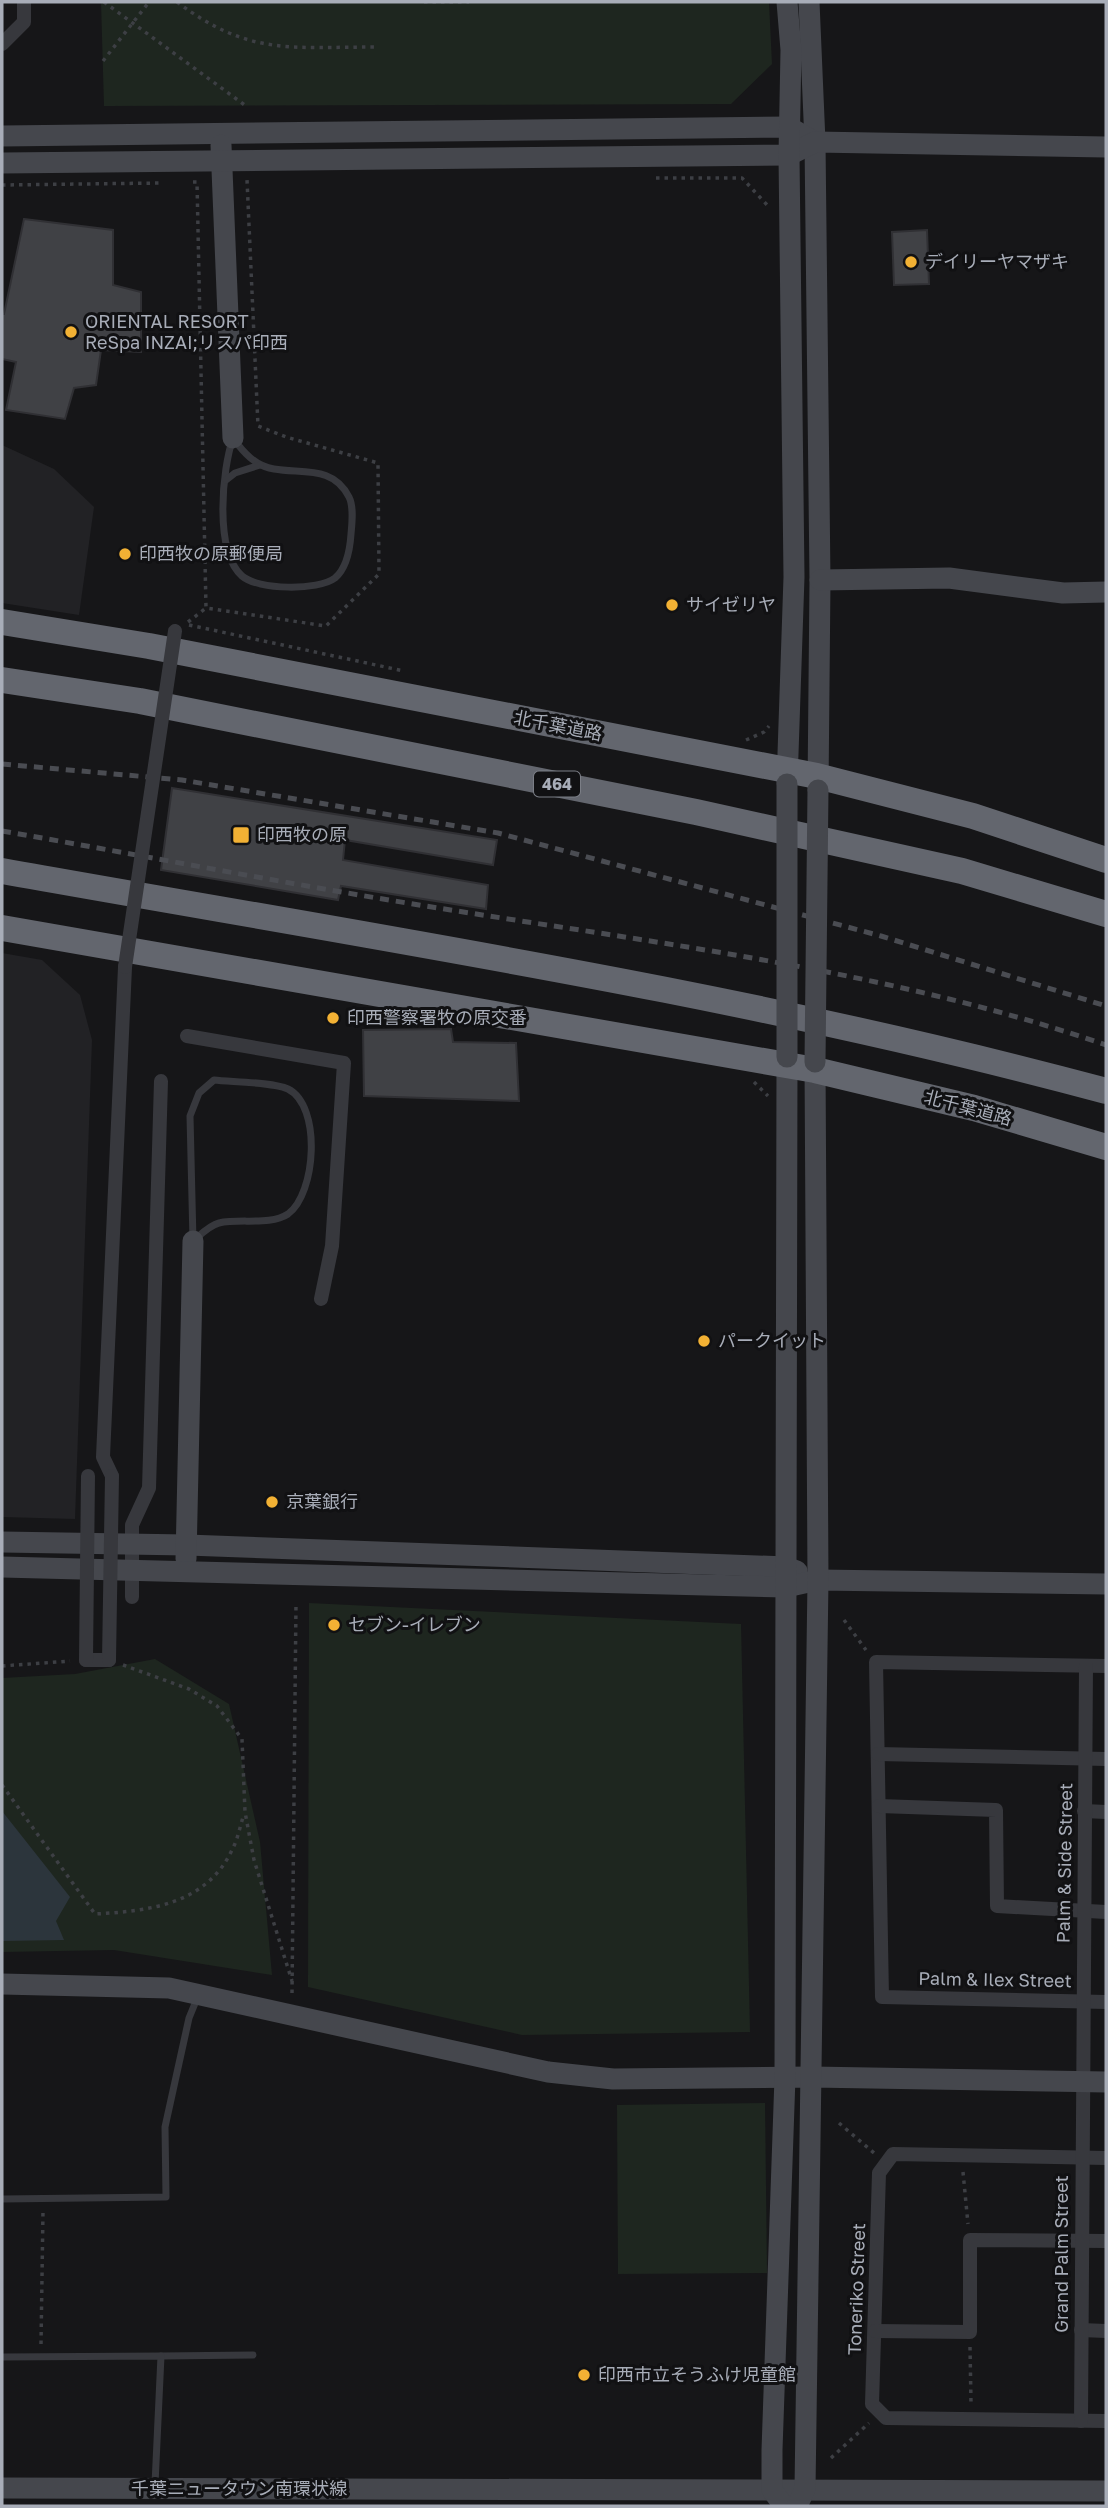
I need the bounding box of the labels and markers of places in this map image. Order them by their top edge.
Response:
place label: デイリーヤマザキ [925,250,1069,272]
marker: デイリーヤマザキ [903,254,919,270]
place label: ORIENTAL RESORT ReSpa INZAI;リスパ印西 [85,310,288,353]
marker: ORIENTAL RESORT ReSpa INZAI;リスパ印西 [63,324,79,340]
place label: 印西牧の原郵便局 [139,542,283,564]
marker: 印西牧の原郵便局 [117,546,133,562]
place label: サイゼリヤ [686,593,776,615]
marker: サイゼリヤ [664,597,680,613]
place label: 印西牧の原 [257,823,347,845]
marker: 印西牧の原 [231,825,251,845]
place label: 印西警察署牧の原交番 [347,1006,527,1028]
marker: 印西警察署牧の原交番 [325,1010,341,1026]
place label: パークイット [718,1329,826,1351]
marker: パークイット [696,1333,712,1349]
place label: 京葉銀行 [286,1490,358,1512]
marker: 京葉銀行 [264,1494,280,1510]
place label: セブン-イレブン [348,1613,481,1635]
marker: セブン-イレブン [326,1617,342,1633]
place label: 印西市立そうふけ児童館 [598,2363,796,2385]
marker: 印西市立そうふけ児童館 [576,2367,592,2383]

